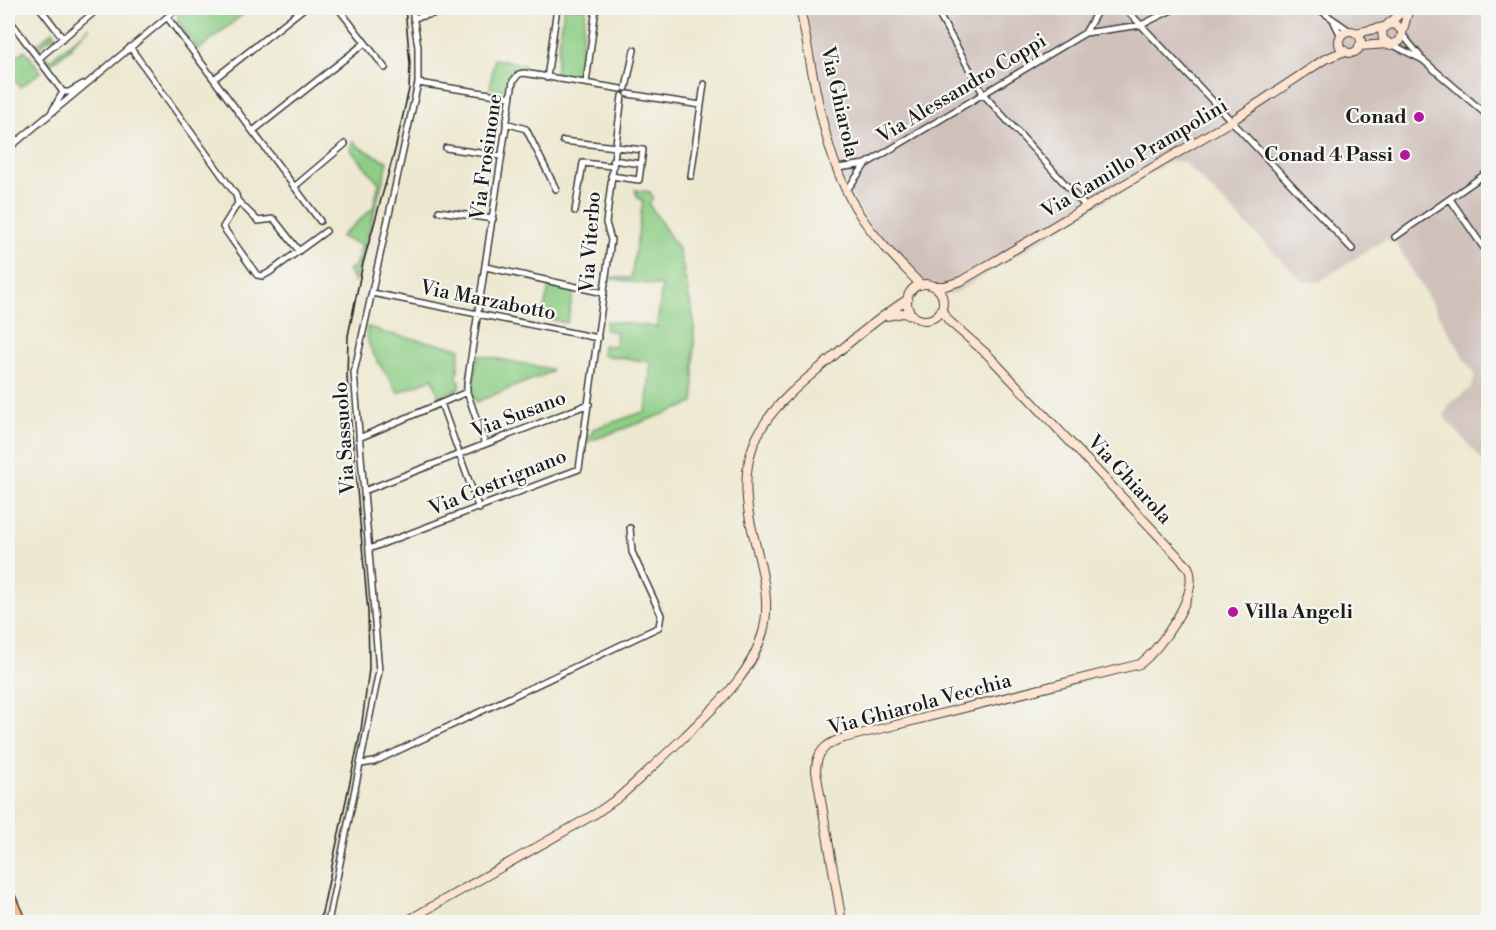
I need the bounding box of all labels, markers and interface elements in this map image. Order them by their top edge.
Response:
street label: Via Alessandro Coppi [872,28,1052,150]
street label: Via Ghiarola [814,43,864,161]
street label: Via Frosinone [466,92,508,223]
street label: Via Camillo Prampolini [1036,93,1233,225]
place label: Conad [1345,105,1407,130]
marker: Conad [1412,110,1426,124]
place label: Conad 4 Passi [1264,143,1394,168]
marker: Conad 4 Passi [1398,148,1412,162]
street label: Via Viterbo [575,190,607,295]
street label: Via Marzabotto [417,275,558,326]
street label: Via Sassuolo [329,381,361,496]
street label: Via Susano [467,386,570,445]
street label: Via Ghiarola [1081,429,1177,531]
street label: Via Costrignano [425,444,570,522]
place label: Villa Angeli [1244,600,1353,625]
marker: Villa Angeli [1226,605,1240,619]
street label: Via Ghiarola Vecchia [825,668,1015,742]

